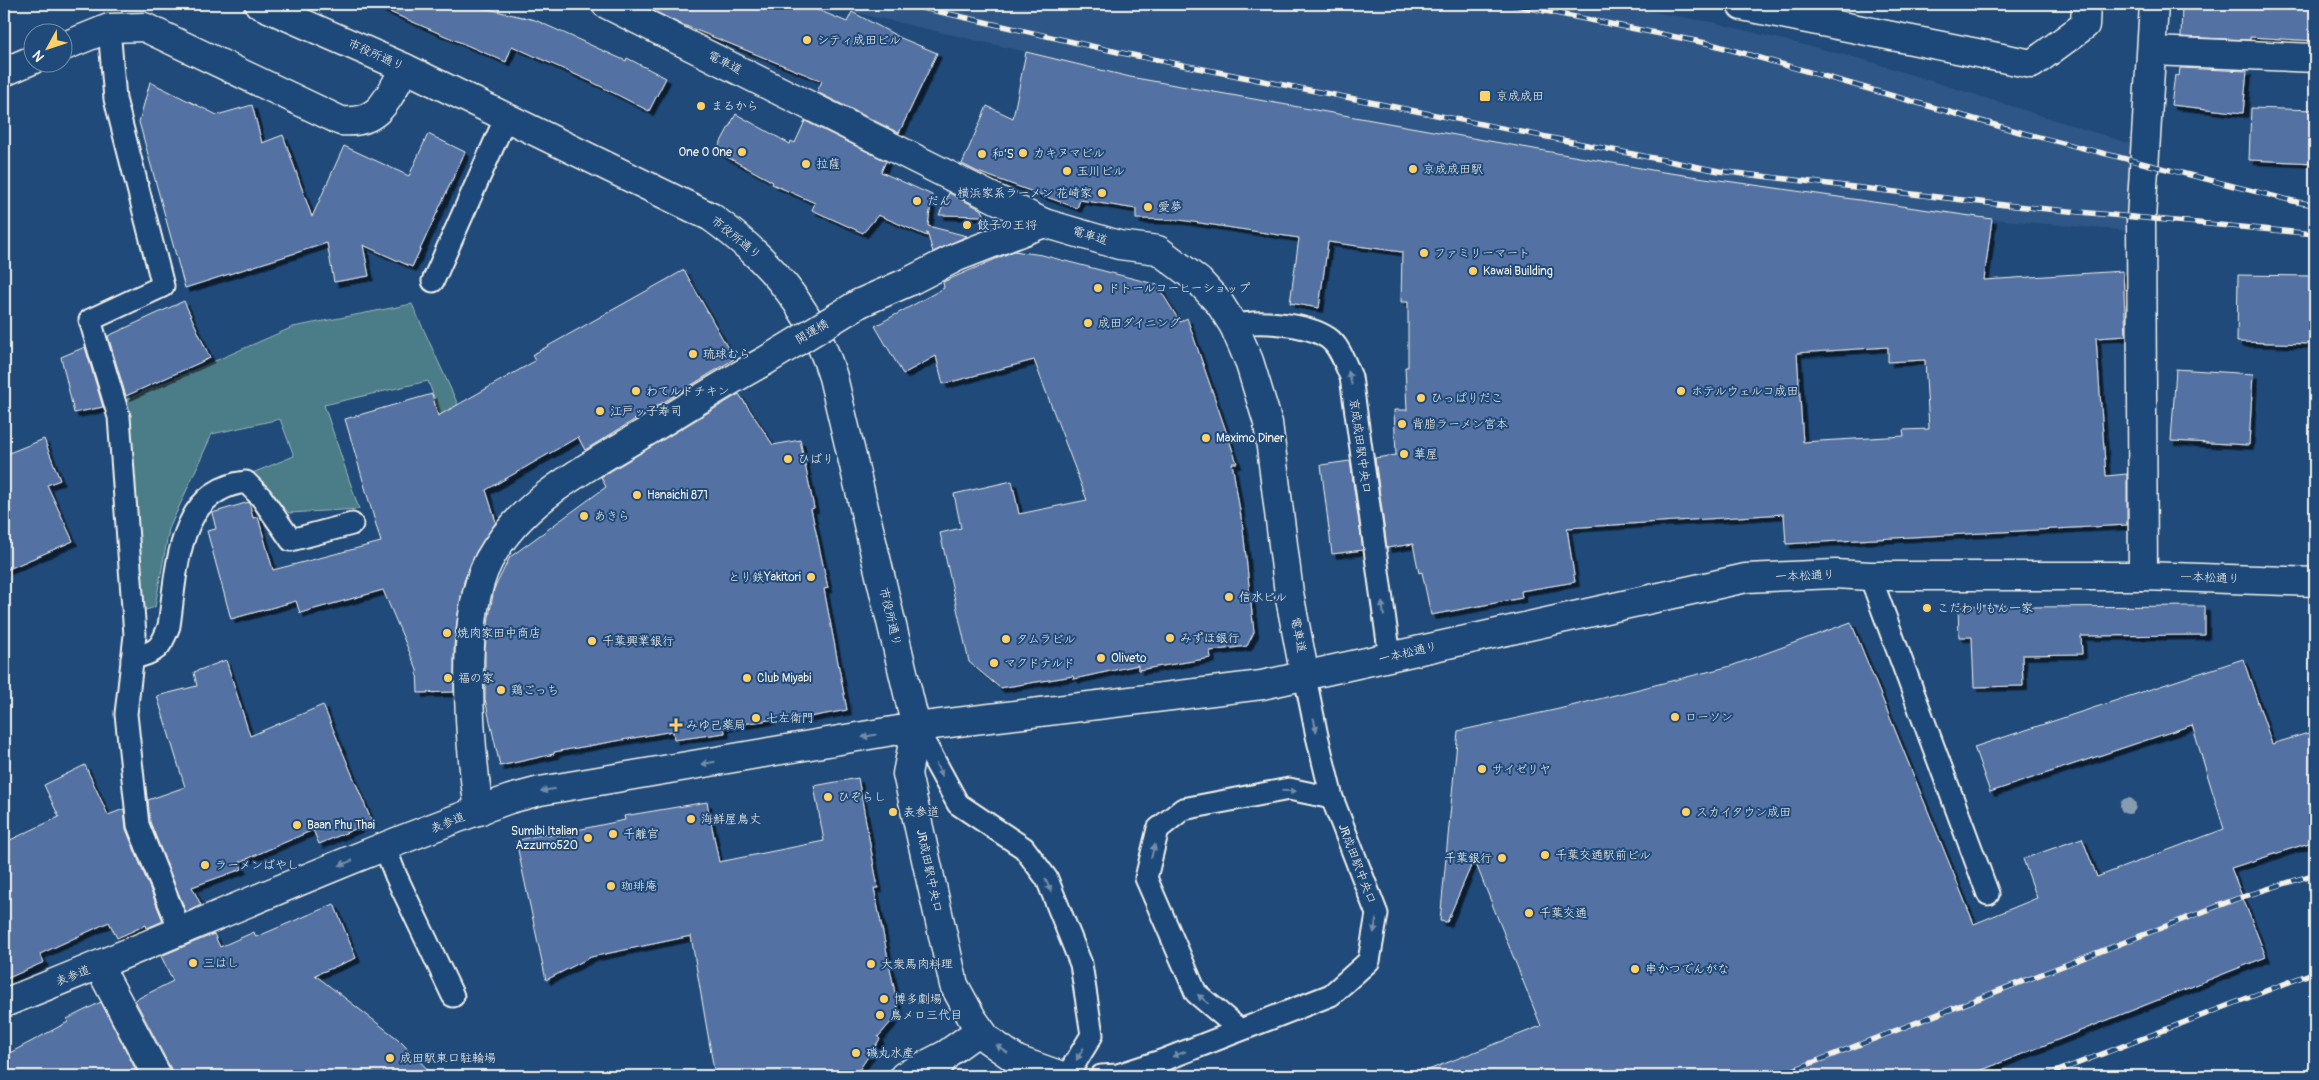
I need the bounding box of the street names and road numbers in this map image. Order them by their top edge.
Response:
street label: 市役所通り [346,36,406,74]
street label: 電車道 [706,48,744,78]
street label: 市役所通り [708,213,764,263]
street label: 電車道 [1071,224,1109,248]
street label: 開運橋 [793,316,831,348]
street label: 京成成田駅中央口 [1346,397,1374,495]
street label: 一本松通り [1775,567,1835,585]
street label: 一本松通り [2180,569,2240,587]
street label: 市役所通り [876,586,904,648]
street label: 電車道 [1287,616,1309,654]
street label: 一本松通り [1377,639,1439,667]
street label: 表参道 [428,809,468,837]
street label: JR成田駅中央口 [1335,822,1379,906]
street label: JR成田駅中央口 [913,828,945,914]
street label: 表参道 [54,963,92,989]

